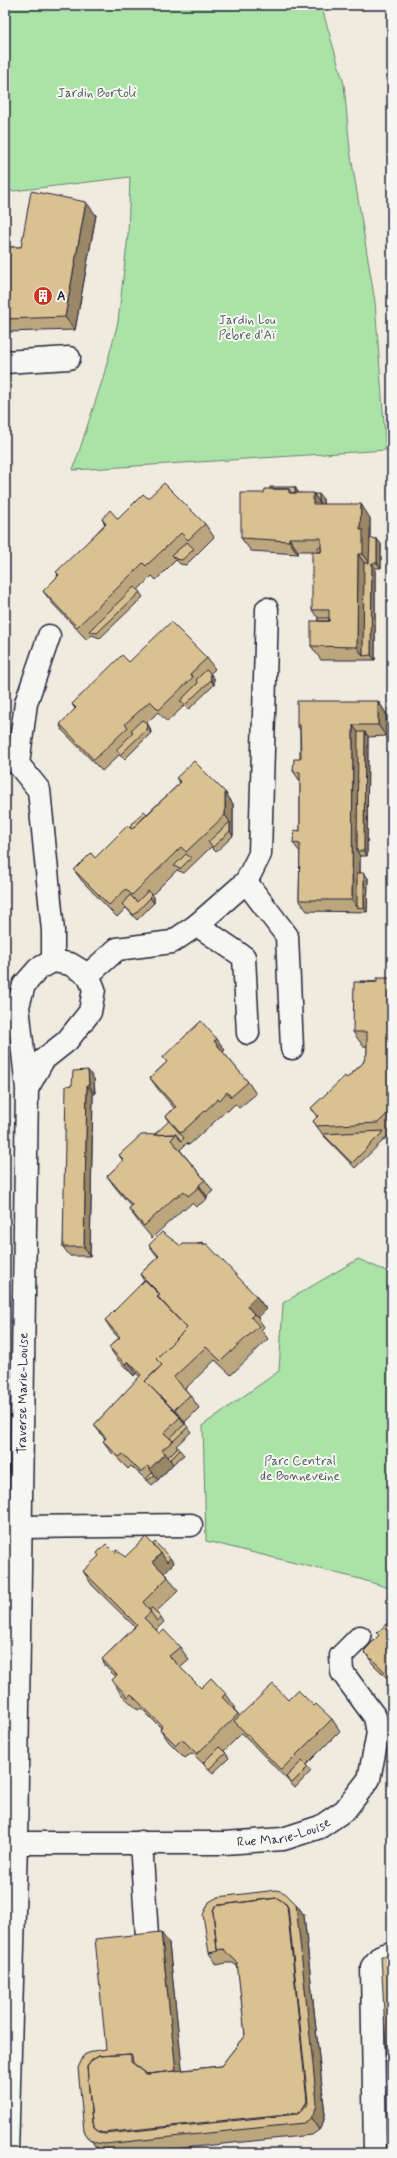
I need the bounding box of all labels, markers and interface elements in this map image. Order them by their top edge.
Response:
park label: Jardin Bortoli [58,85,137,102]
building icon: A [32,285,54,307]
place label: A [57,288,66,305]
park label: Jardin Lou Pebre d'Aï [218,312,276,344]
street label: Traverse Marie-Louise [13,1332,32,1454]
park label: Parc Central de Bonneveine [260,1453,340,1485]
street label: Rue Marie-Louise [237,1814,334,1851]

